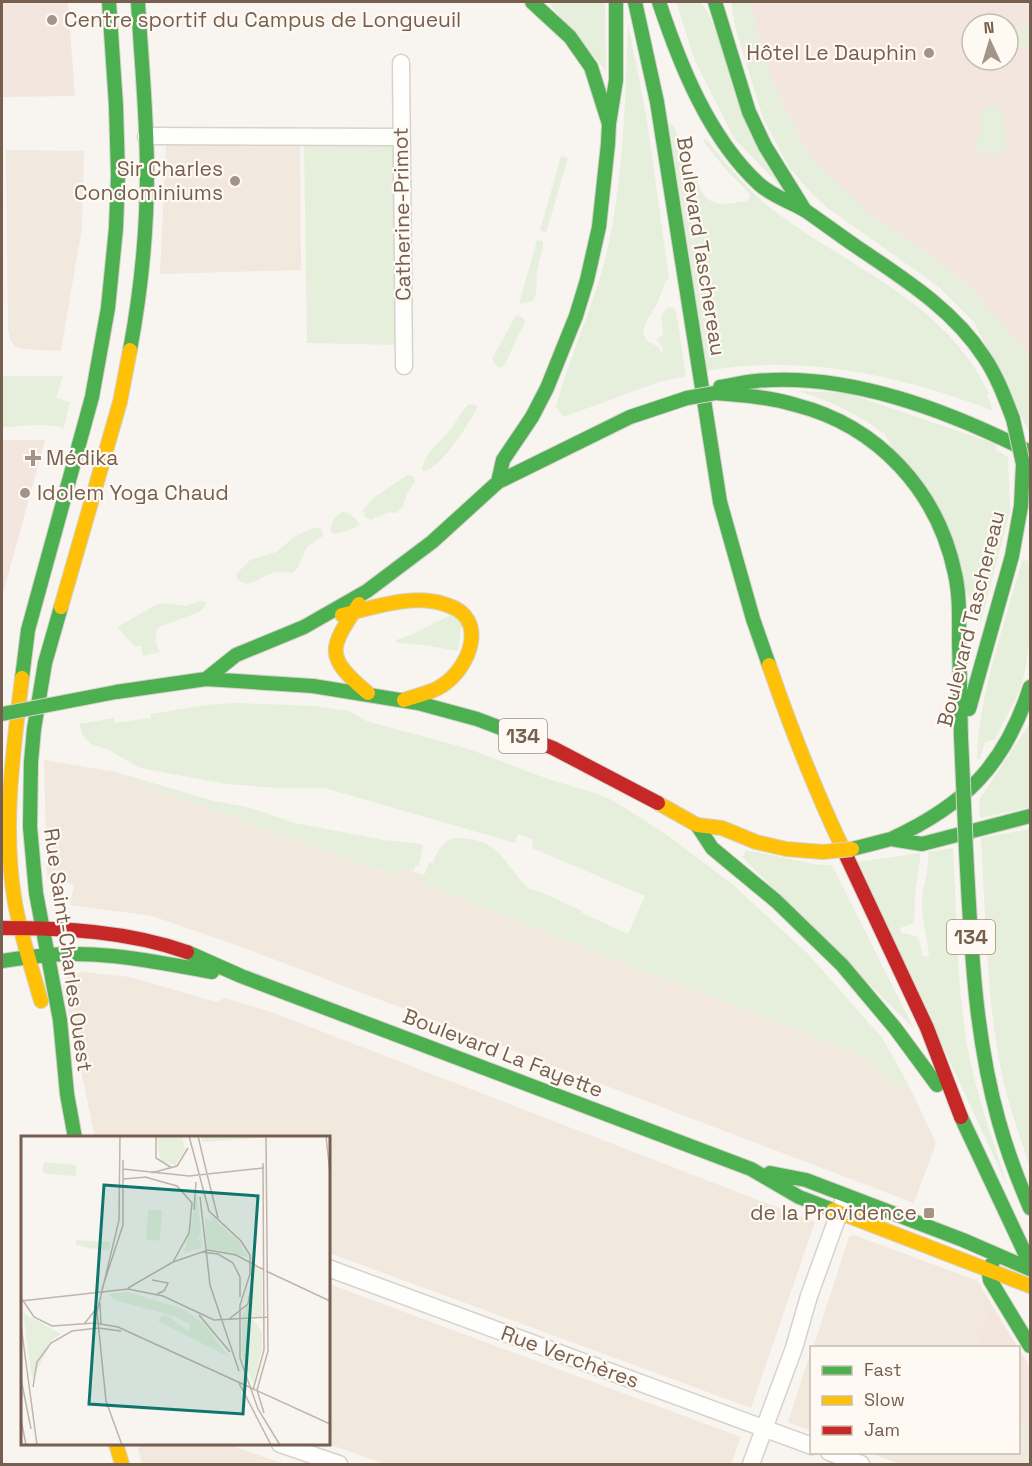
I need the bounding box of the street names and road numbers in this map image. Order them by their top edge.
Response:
street label: Catherine-Primot [386,127,417,301]
street label: Boulevard Taschereau [671,134,732,358]
street label: Boulevard Taschereau [931,508,1010,730]
road number: 134 [499,719,547,753]
street label: Rue Saint-Charles Ouest [38,826,99,1073]
road number: 134 [947,920,995,954]
street label: Boulevard La Fayette [399,1002,607,1103]
street label: Rue Verchères [498,1319,643,1394]

